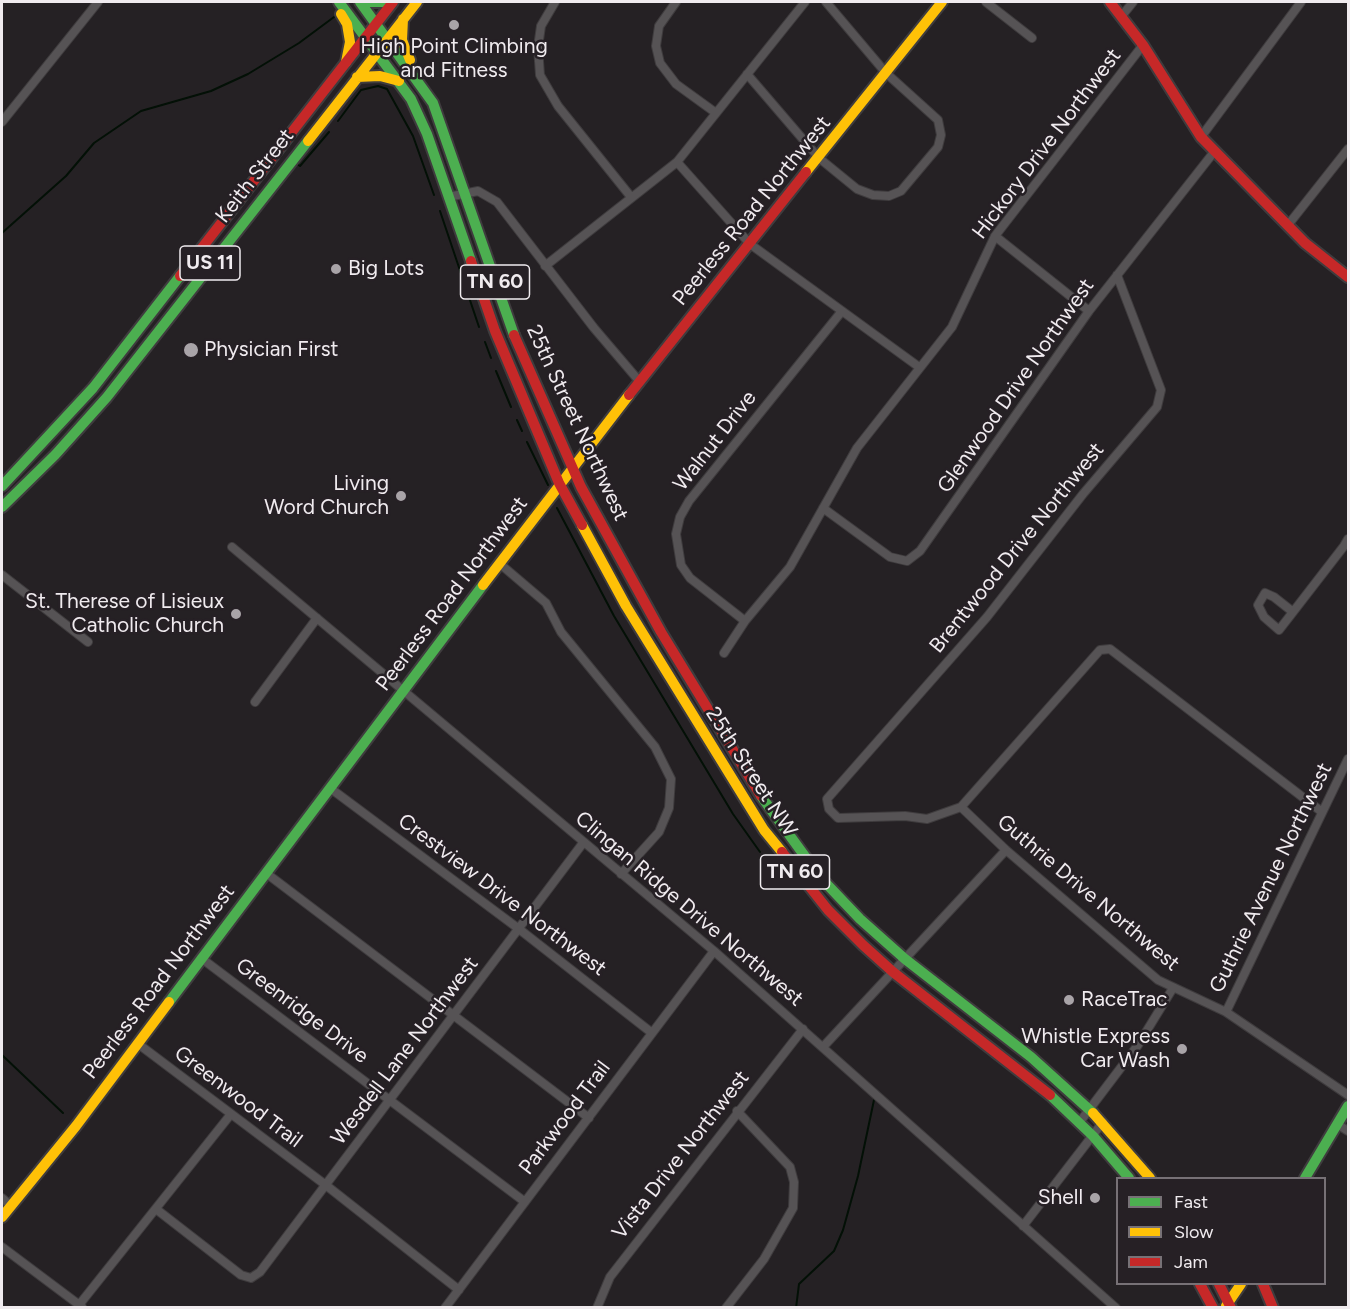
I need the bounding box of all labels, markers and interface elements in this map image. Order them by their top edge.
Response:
marker: High Point Climbing and Fitness [447,18,461,32]
place label: High Point Climbing and Fitness [360,34,548,84]
street label: Hickory Drive Northwest [967,44,1127,244]
street label: Peerless Road Northwest [668,111,836,311]
street label: Keith Street [210,124,300,228]
road number: US 11 [180,246,240,280]
place label: Big Lots [348,256,424,282]
marker: Big Lots [329,262,343,276]
road number: TN 60 [460,265,530,299]
street label: Glenwood Drive Northwest [932,274,1100,498]
street label: 25th Street Northwest [521,321,633,525]
place label: Physician First [204,337,338,363]
marker: Physician First [182,341,200,359]
street label: Walnut Drive [668,386,762,496]
street label: Brentwood Drive Northwest [924,438,1110,658]
place label: Living Word Church [264,471,389,521]
marker: Living Word Church [394,489,408,503]
street label: Peerless Road Northwest [371,492,533,696]
place label: St. Therese of Lisieux Catholic Church [25,589,224,639]
marker: St. Therese of Lisieux Catholic Church [229,607,243,621]
street label: 25th Street NW [700,703,802,841]
street label: Guthrie Avenue Northwest [1204,759,1338,997]
street label: Clingan Ridge Drive Northwest [570,806,808,1012]
street label: Crestview Drive Northwest [393,808,611,982]
street label: Guthrie Drive Northwest [992,809,1184,977]
road number: TN 60 [760,855,830,889]
street label: Peerless Road Northwest [78,880,240,1084]
street label: Wesdell Lane Northwest [326,952,484,1150]
street label: Greenridge Drive [231,953,373,1069]
place label: RaceTrac [1081,987,1167,1013]
marker: RaceTrac [1062,993,1076,1007]
place label: Whistle Express Car Wash [1021,1024,1170,1074]
street label: Greenwood Trail [169,1041,307,1153]
marker: Whistle Express Car Wash [1175,1042,1189,1056]
street label: Parkwood Trail [514,1056,616,1180]
street label: Vista Drive Northwest [607,1066,755,1244]
legend [1116,1177,1326,1285]
place label: Shell [1038,1185,1083,1211]
marker: Shell [1088,1191,1102,1205]
text: Fast [1174,1191,1208,1213]
text: Slow [1174,1221,1213,1243]
text: Jam [1174,1251,1208,1273]

